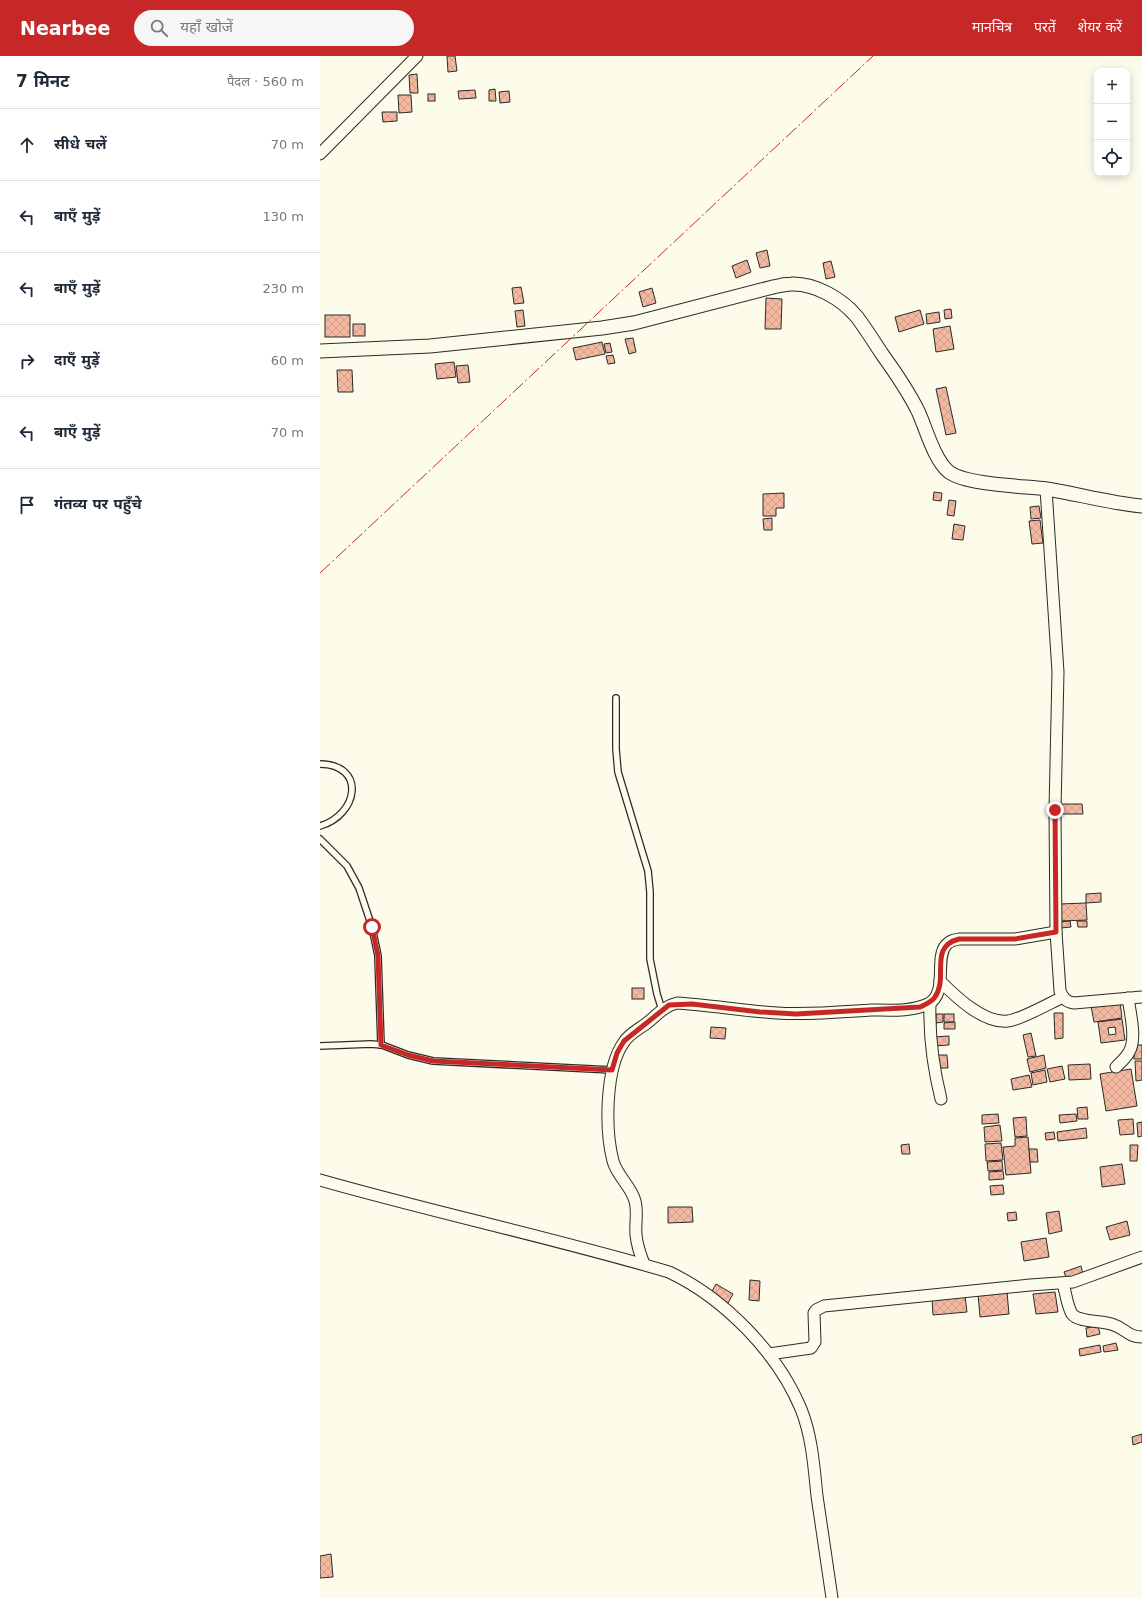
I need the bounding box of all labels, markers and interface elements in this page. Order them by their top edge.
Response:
search box [134,10,414,46]
text: Nearbee [20,17,110,39]
icon: search [148,17,170,39]
text: यहाँ खोजें [180,18,233,36]
text: मानचित्र [972,19,1012,35]
text: परतें [1034,19,1056,35]
text: शेयर करें [1078,19,1122,35]
map controls [1094,68,1130,176]
button: + [1094,68,1130,104]
text: 7 मिनट [16,71,69,91]
text: पैदल · 560 m [227,74,304,89]
button: − [1094,104,1130,140]
icon: ahead [16,134,38,156]
text: सीधे चलें [54,135,107,153]
text: 70 m [271,137,304,152]
button: locate [1094,140,1130,176]
icon: left [16,206,38,228]
text: बाएँ मुड़ें [54,207,100,225]
text: 130 m [262,209,304,224]
icon: left [16,278,38,300]
text: बाएँ मुड़ें [54,279,100,297]
text: 230 m [262,281,304,296]
icon: right [16,350,38,372]
text: दाएँ मुड़ें [54,351,100,369]
text: 60 m [271,353,304,368]
icon: left [16,422,38,444]
text: बाएँ मुड़ें [54,423,100,441]
text: 70 m [271,425,304,440]
icon: arrive [16,494,38,516]
text: गंतव्य पर पहुँचे [54,495,142,513]
route end [1046,801,1064,819]
route start [363,918,381,936]

